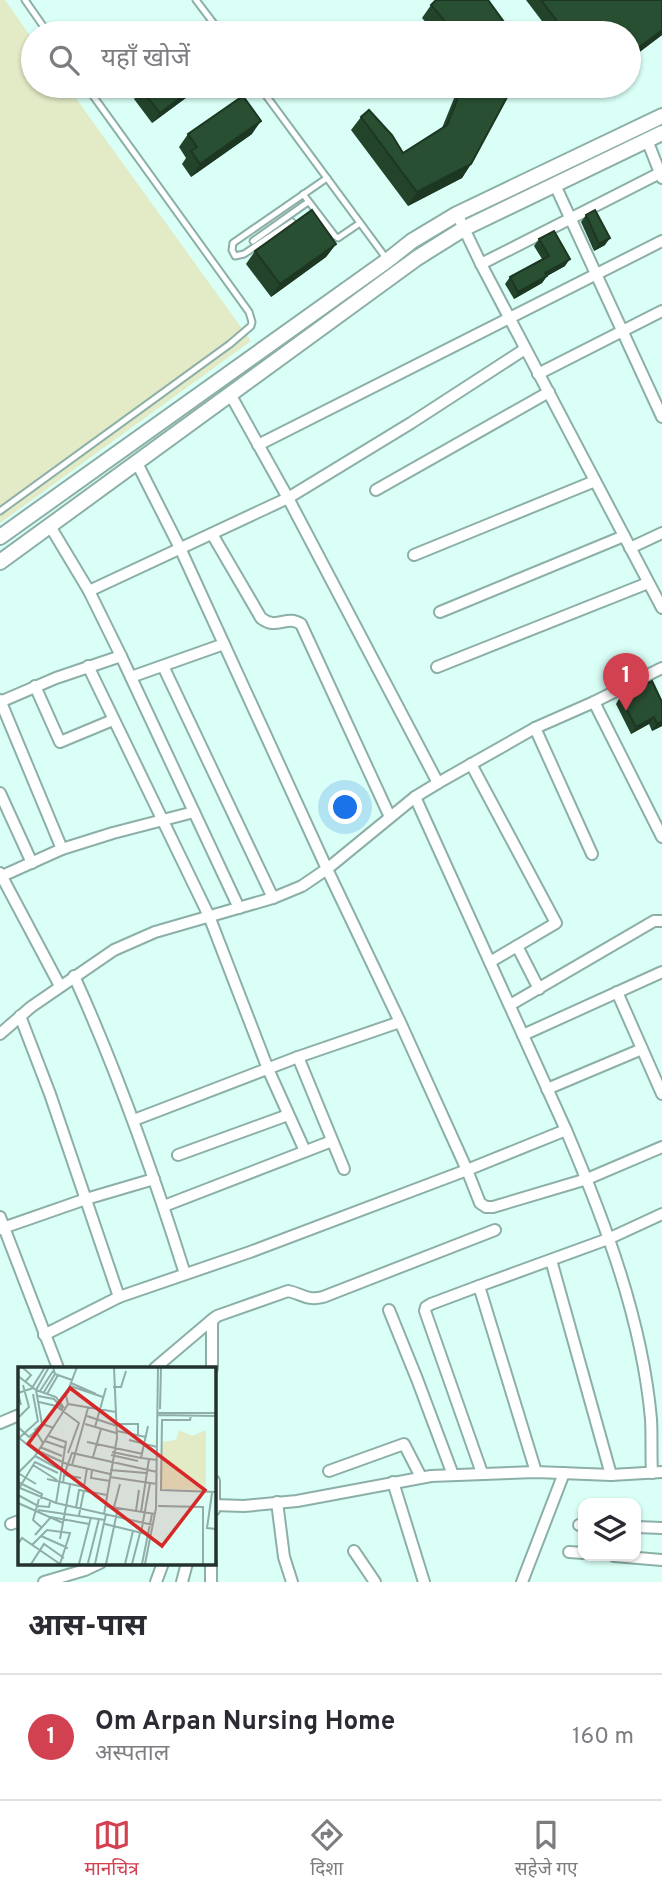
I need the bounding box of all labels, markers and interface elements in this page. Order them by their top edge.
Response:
search box [21,21,641,98]
icon: search [45,41,83,79]
text: यहाँ खोजें [101,43,190,76]
pin: 1 [603,653,649,711]
your location [328,790,362,824]
inset map [18,1367,215,1564]
map controls [578,1498,641,1561]
button: layers [578,1498,641,1561]
text: आस-पास [28,1609,146,1646]
text: Om Arpan Nursing Home [95,1706,395,1739]
text: 1 [46,1723,56,1752]
text: 160 m [572,1723,634,1752]
text: अस्पताल [95,1740,169,1769]
tab: मानचित्र [84,1816,139,1883]
tab: दिशा [308,1816,346,1883]
tab: सहेजे गए [515,1816,577,1883]

